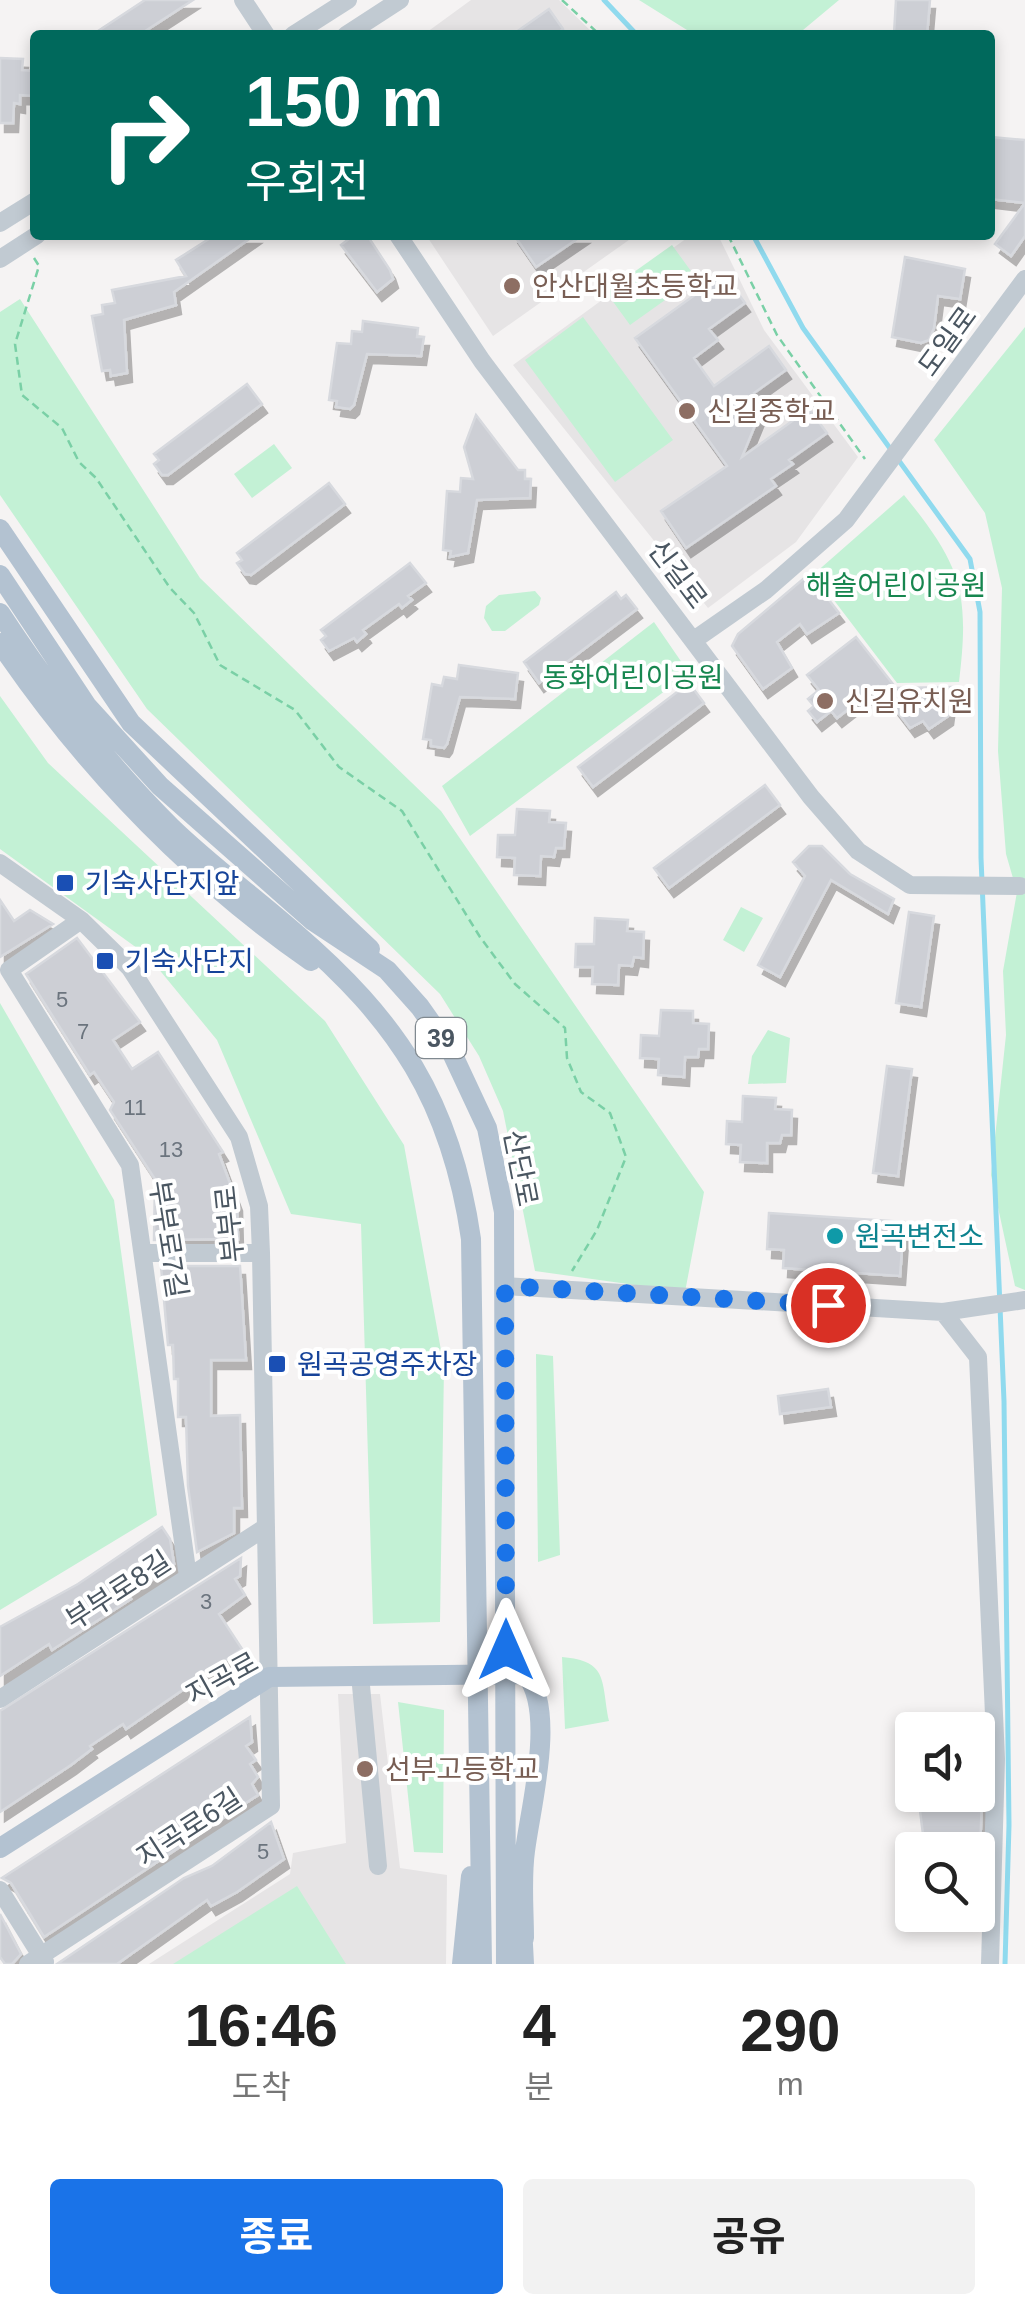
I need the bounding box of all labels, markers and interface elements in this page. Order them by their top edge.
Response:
text: 150 m [245,63,443,141]
icon: right [80,70,210,200]
text: 우회전 [245,156,369,207]
place label: 안산대월초등학교 [532,271,738,302]
marker: 안산대월초등학교 [501,275,523,297]
street label: 도일로 [912,301,983,382]
place label: 신길중학교 [707,396,836,427]
marker: 신길중학교 [676,400,698,422]
street label: 신길로 [642,534,713,614]
park label: 해솔어린이공원 [806,570,986,601]
park label: 동화어린이공원 [543,662,723,693]
place label: 신길유치원 [845,686,974,717]
marker: 신길유치원 [814,690,836,712]
place label: 기숙사단지앞 [85,868,240,899]
marker: 기숙사단지앞 [54,872,76,894]
place label: 기숙사단지 [125,946,254,977]
marker: 기숙사단지 [94,950,116,972]
house number: 5 [56,987,68,1012]
road number: 39 [416,1018,466,1058]
house number: 7 [77,1019,89,1044]
house number: 11 [124,1095,146,1120]
street label: 산단로 [498,1127,543,1209]
house number: 13 [159,1137,183,1162]
street label: 부부로7길 [144,1178,193,1300]
street label: 부부로 [210,1184,249,1264]
place label: 원곡변전소 [855,1221,984,1252]
marker: 원곡변전소 [824,1225,846,1247]
pin [786,1263,871,1348]
icon: arrive [801,1278,856,1333]
place label: 원곡공영주차장 [297,1349,477,1380]
marker: 원곡공영주차장 [266,1353,288,1375]
street label: 부부로8길 [60,1545,176,1636]
house number: 3 [200,1589,212,1614]
position arrow [454,1598,558,1702]
street label: 지곡로 [181,1646,264,1711]
map controls [895,1712,995,1932]
button: sound [895,1712,995,1812]
place label: 선부고등학교 [385,1754,540,1785]
marker: 선부고등학교 [354,1758,376,1780]
street label: 지곡로6길 [131,1782,247,1873]
button: search [895,1832,995,1932]
house number: 5 [257,1839,269,1864]
text: 16:46 [185,1992,338,2059]
text: 4 [522,1992,556,2059]
text: 290 [740,1997,840,2064]
text: m [777,2066,804,2102]
text: 도착 [232,2069,291,2105]
text: 분 [524,2069,554,2105]
button: 종료 [50,2179,503,2294]
button: 공유 [523,2179,975,2294]

